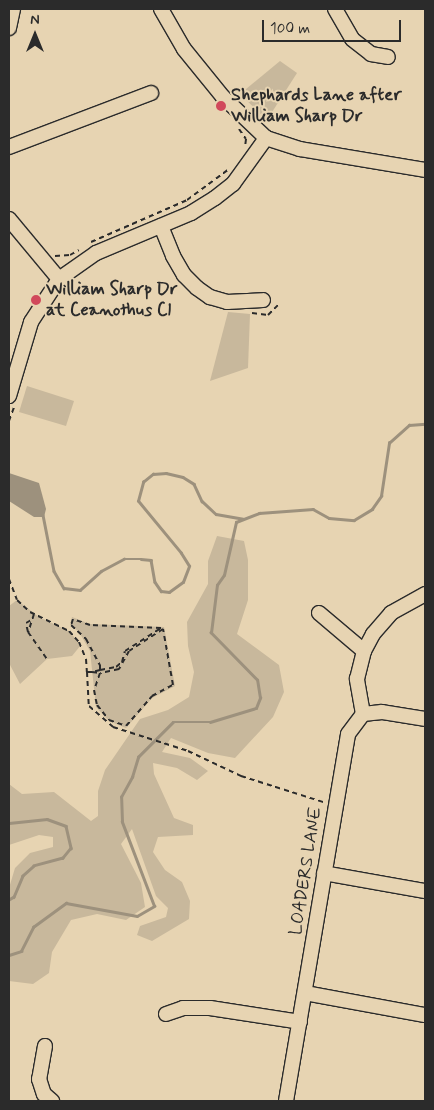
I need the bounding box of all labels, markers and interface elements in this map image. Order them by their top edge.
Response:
north arrow [10,10,60,60]
scale bar [264,10,403,42]
text: N [30,11,40,29]
text: 100 m [270,19,310,39]
place label: Shephards Lane after William Sharp Dr [231,85,397,128]
marker: Shephards Lane after William Sharp Dr [215,100,227,112]
place label: William Sharp Dr at Ceanothus Cl [46,279,179,322]
marker: William Sharp Dr at Ceanothus Cl [30,294,42,306]
street label: LOADERS LANE [285,805,327,937]

